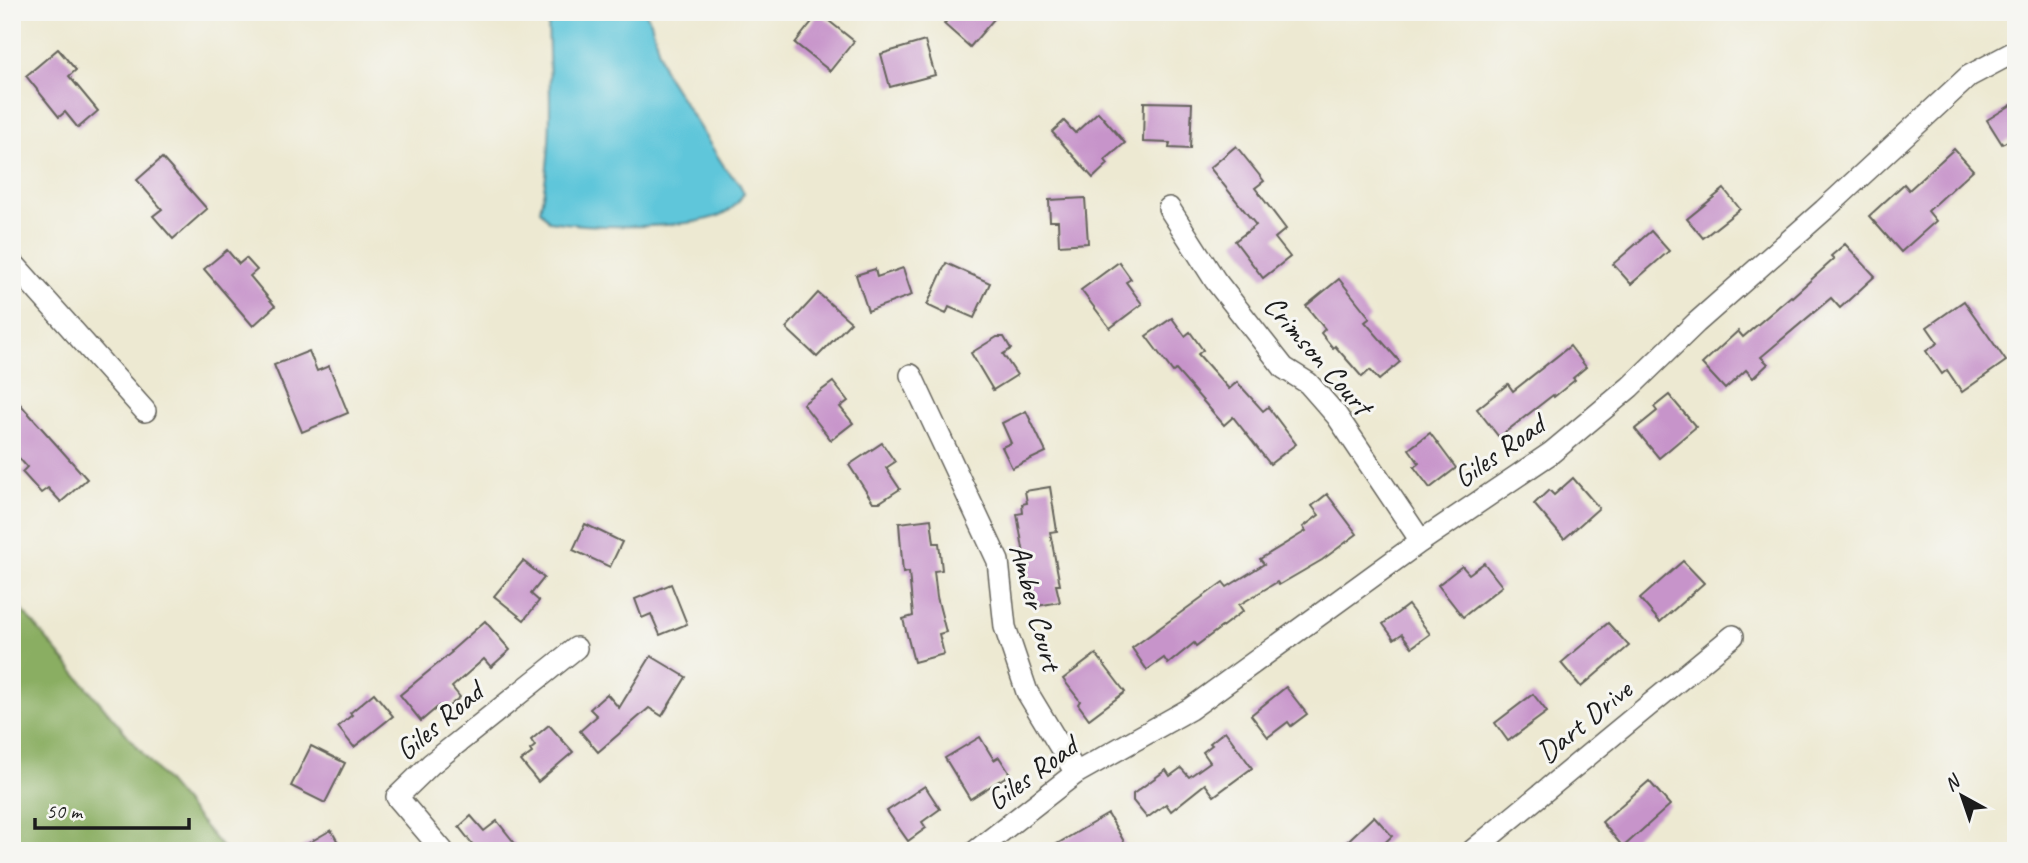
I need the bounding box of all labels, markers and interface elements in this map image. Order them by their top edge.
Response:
street label: Crimson Court [1255,287,1383,426]
street label: Giles Road [1446,403,1556,496]
street label: Amber Court [1001,540,1072,677]
street label: Dart Drive [1529,670,1641,771]
street label: Giles Road [387,671,494,769]
street label: Giles Road [979,725,1088,819]
north arrow [1926,762,1996,832]
text: N [1939,769,1966,797]
scale bar [35,786,189,830]
text: 50 m [46,798,84,824]

